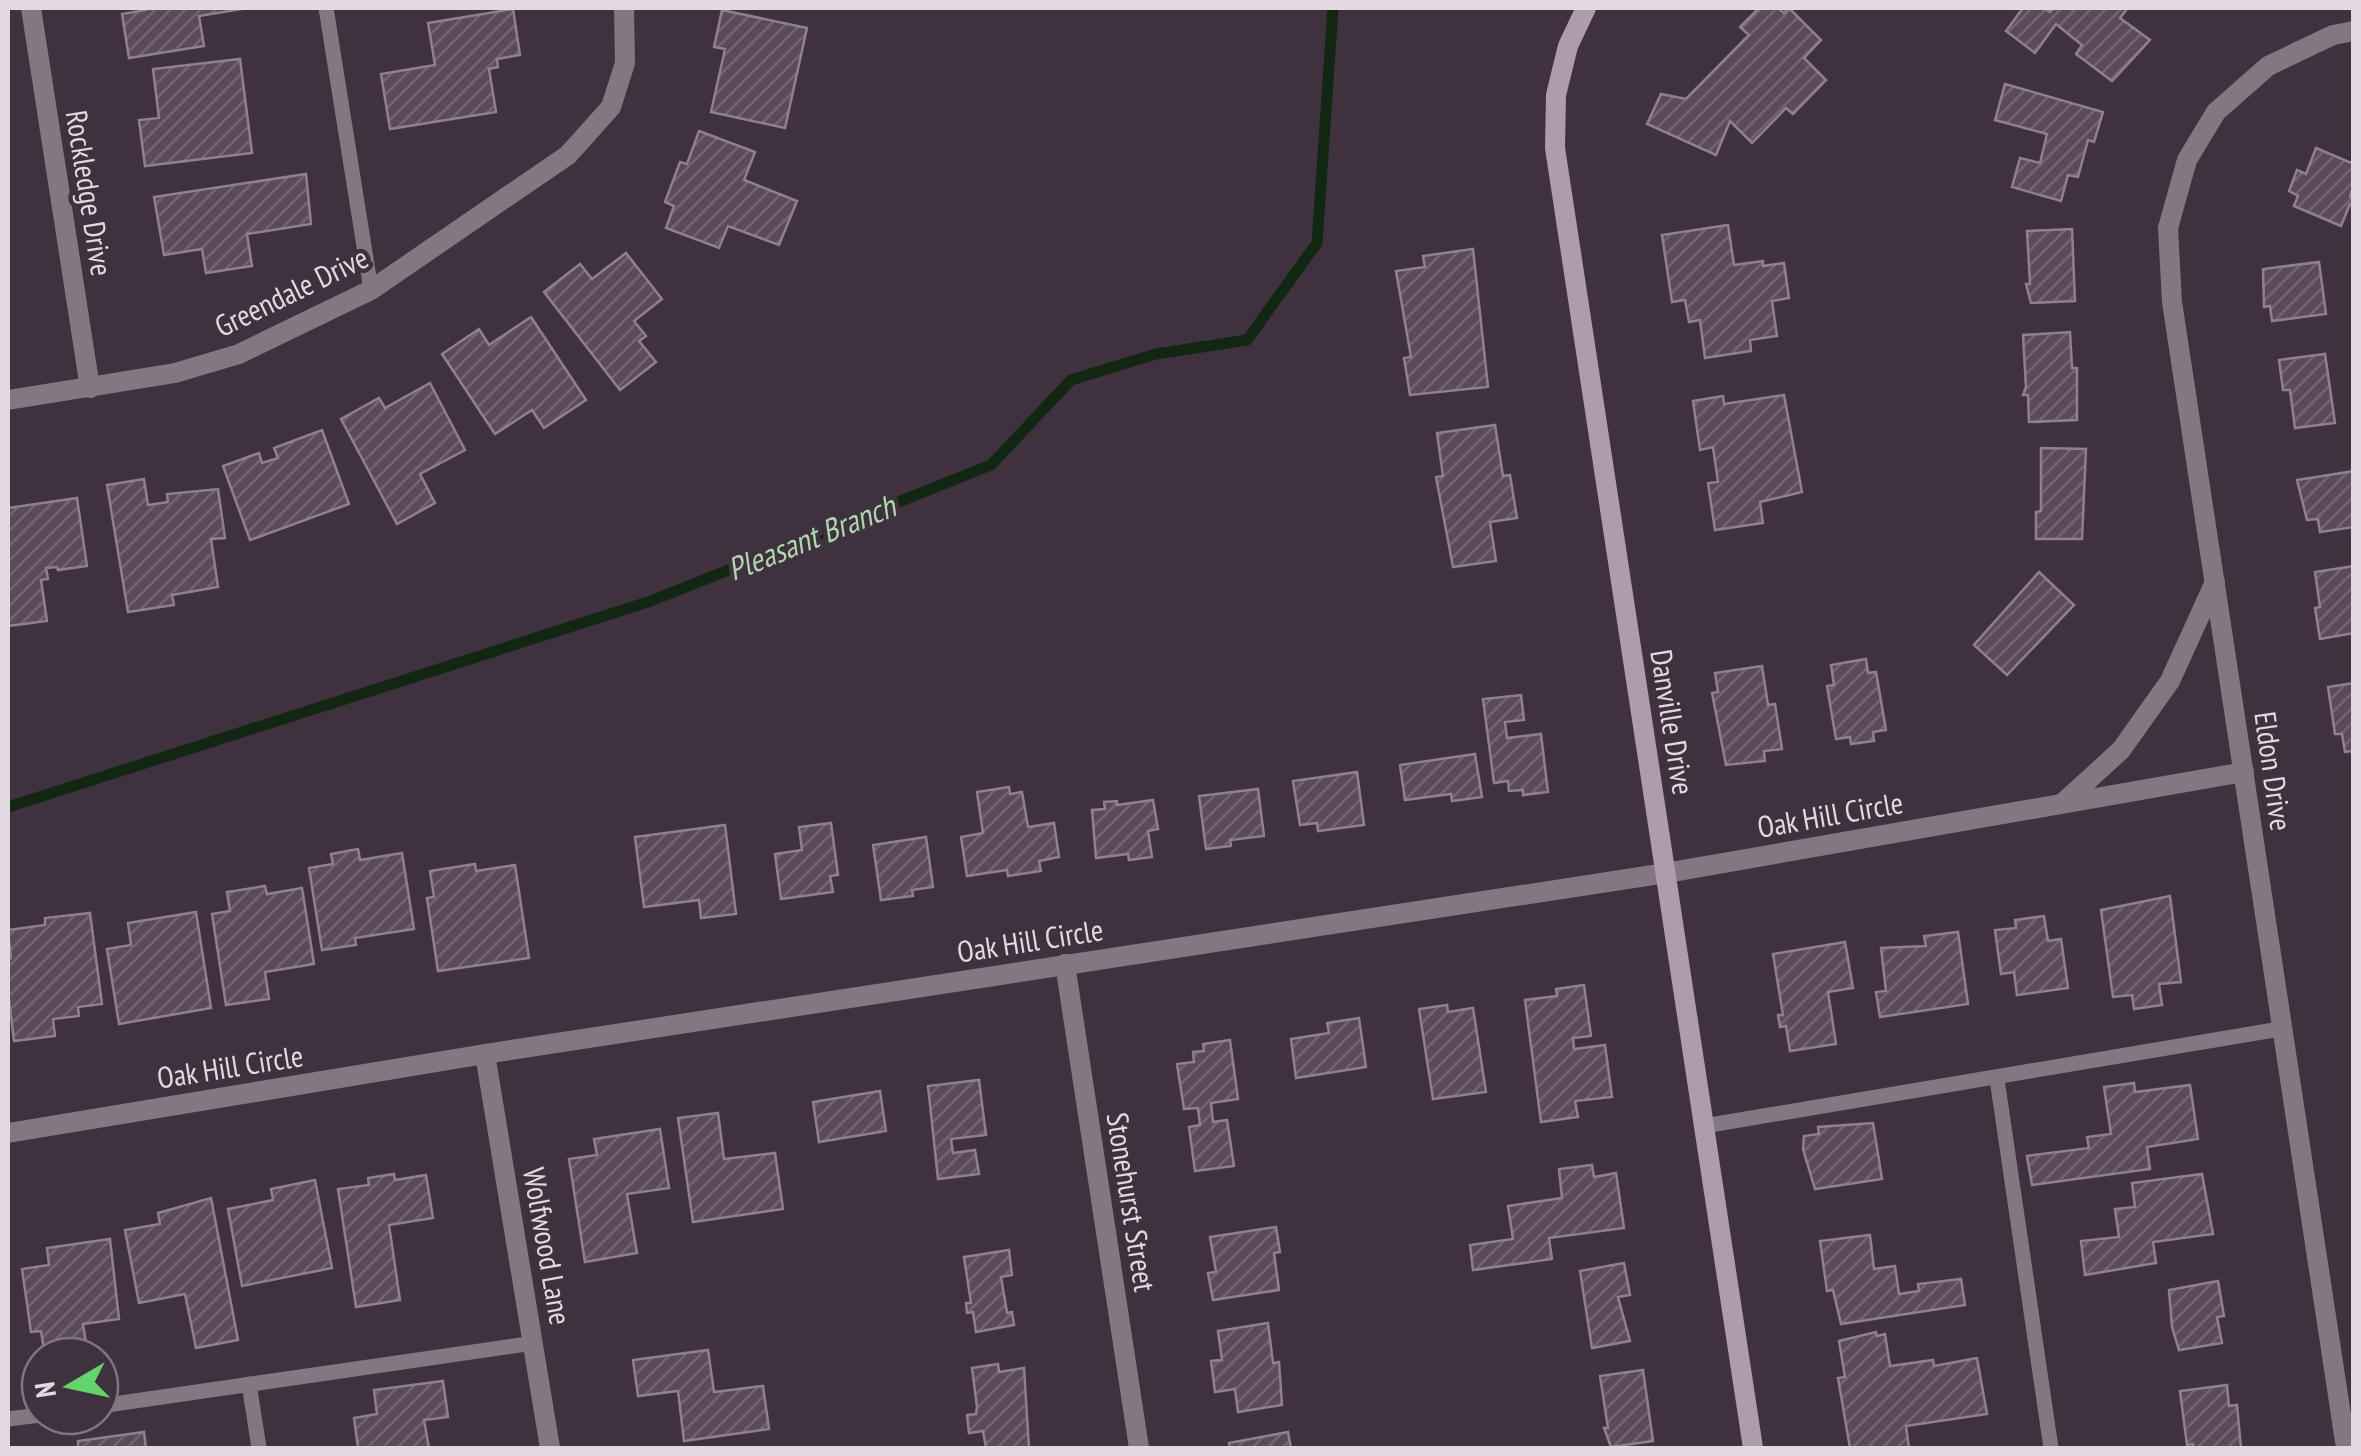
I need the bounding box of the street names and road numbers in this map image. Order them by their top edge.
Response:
street label: Rockledge Drive [58,107,122,279]
street label: Greendale Drive [208,237,374,345]
street label: Danville Drive [1642,647,1704,797]
street label: Eldon Drive [2246,709,2302,833]
street label: Oak Hill Circle [1754,782,1906,846]
street label: Oak Hill Circle [954,909,1106,971]
street label: Oak Hill Circle [154,1035,306,1097]
street label: Stonehurst Street [1099,1110,1166,1295]
street label: Wolfwood Lane [515,1164,581,1328]

